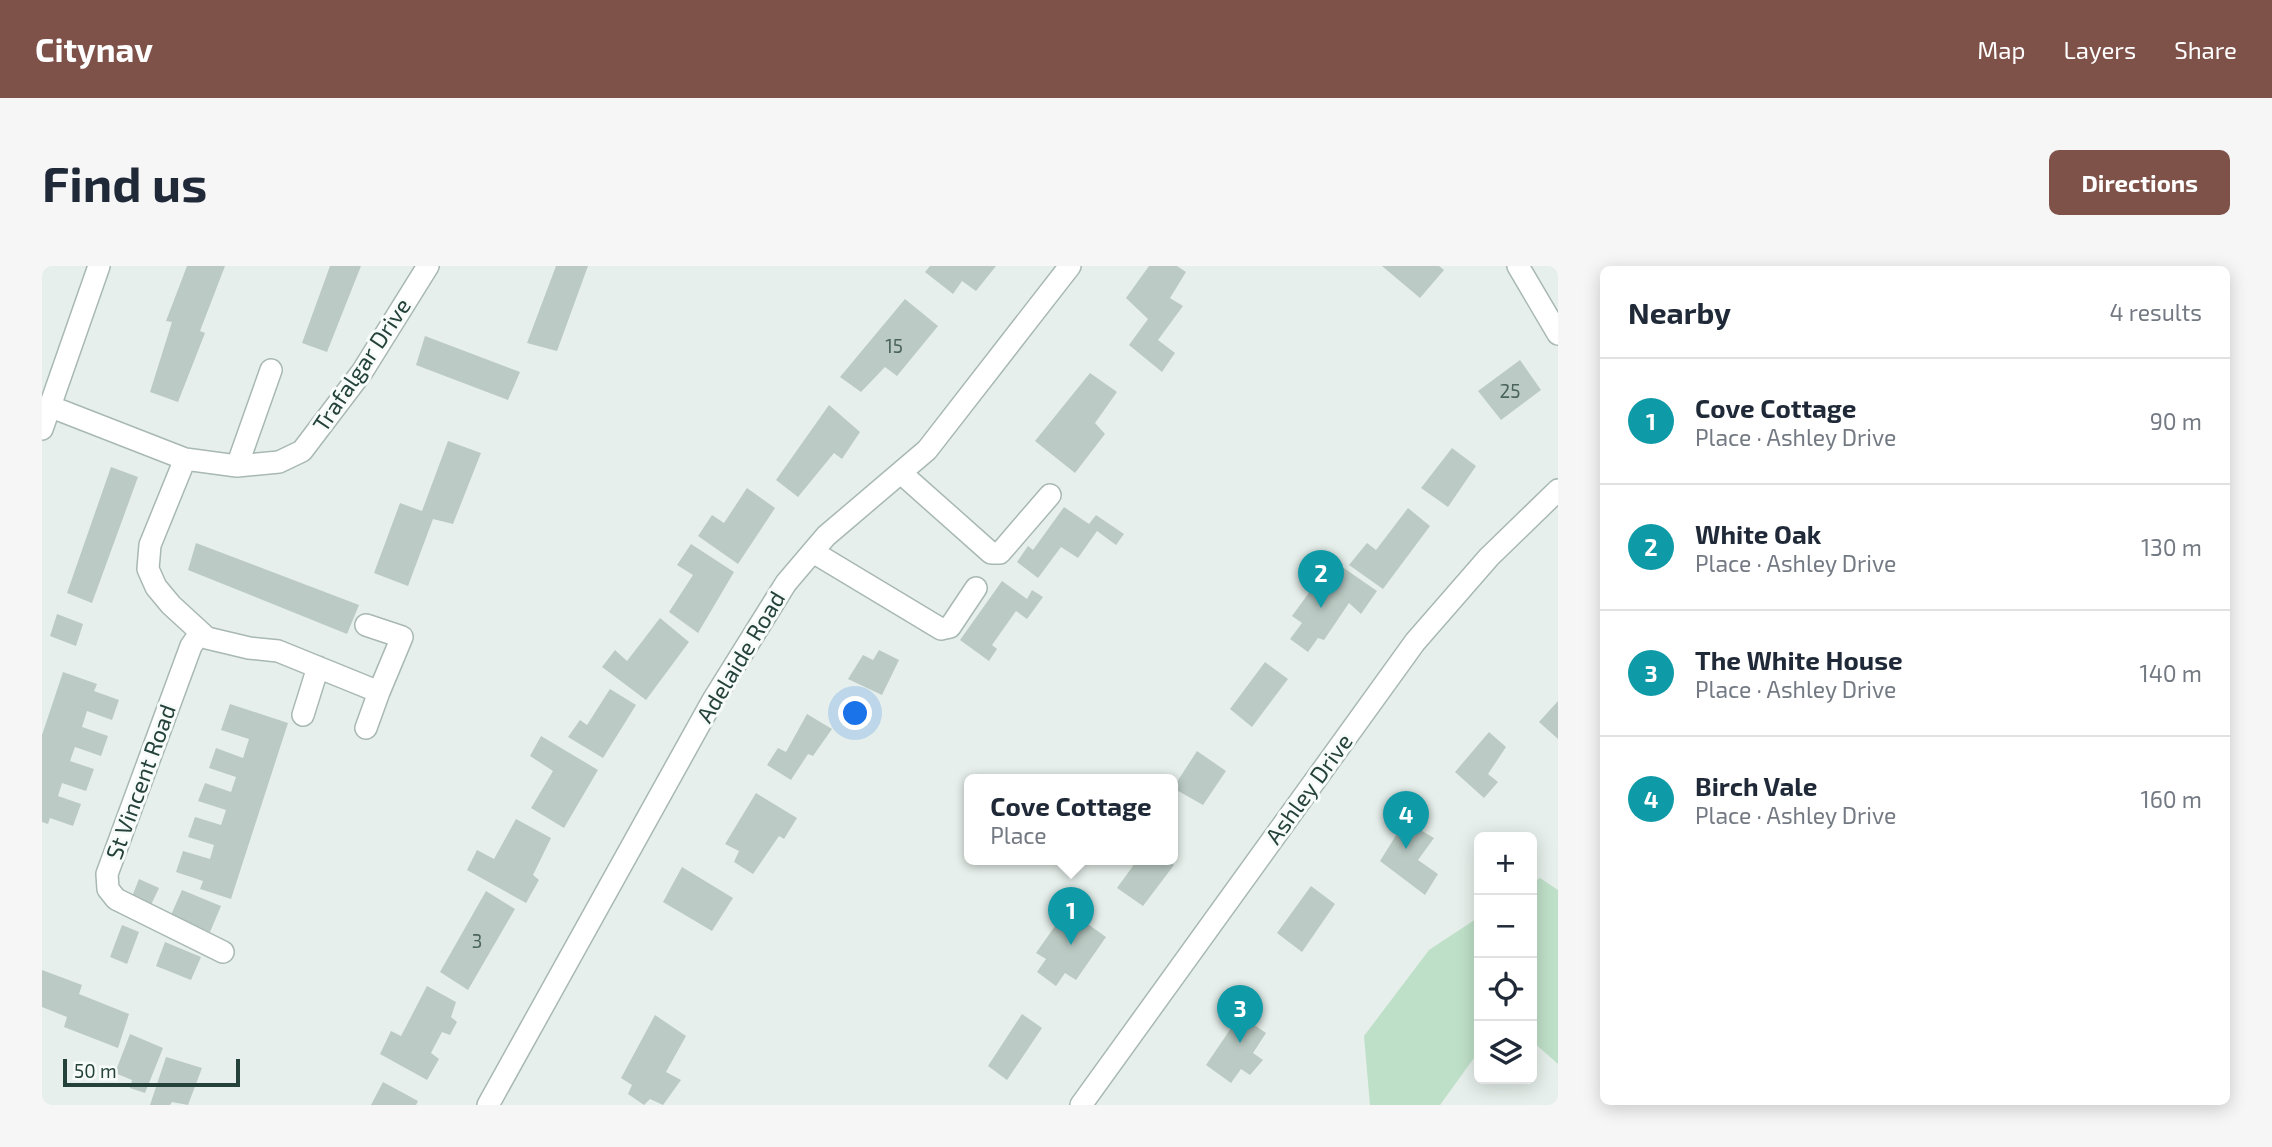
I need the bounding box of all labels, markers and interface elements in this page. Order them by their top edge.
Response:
text: Citynav [35,29,153,69]
text: Map [1977,35,2025,64]
text: Layers [2063,35,2136,64]
text: Share [2174,35,2237,64]
button: Directions [2049,150,2230,215]
text: Find us [42,153,207,212]
street label: Trafalgar Drive [306,292,416,437]
text: Nearby [1628,294,1731,330]
text: 4 results [2110,298,2202,326]
house number: 15 [885,334,903,357]
house number: 25 [1500,379,1520,402]
text: Cove Cottage [1695,392,1857,423]
text: 1 [1646,407,1656,435]
text: 90 m [2150,407,2202,435]
text: Place · Ashley Drive [1695,423,1896,451]
text: White Oak [1695,518,1821,549]
text: 2 [1644,533,1658,561]
text: 130 m [2141,533,2202,561]
text: Place · Ashley Drive [1695,549,1896,577]
pin: 2 [1298,550,1344,608]
street label: Adelaide Road [690,586,790,727]
text: The White House [1695,644,1903,675]
text: 3 [1644,659,1658,687]
text: 140 m [2140,659,2202,687]
text: Place · Ashley Drive [1695,675,1896,703]
your location [838,696,872,730]
street label: St Vincent Road [99,700,181,863]
street label: Ashley Drive [1259,728,1358,849]
text: Birch Vale [1695,770,1818,801]
popup [964,774,1178,865]
text: 4 [1644,785,1658,813]
text: 160 m [2141,785,2202,813]
text: Cove Cottage [990,790,1152,821]
pin: 4 [1383,791,1429,849]
text: Place · Ashley Drive [1695,801,1896,829]
text: Place [990,821,1047,849]
map controls [1474,832,1537,1084]
button: + [1474,832,1537,895]
pin: 1 [1048,887,1094,945]
button: − [1474,895,1537,958]
house number: 3 [472,929,482,952]
button: locate [1474,958,1537,1021]
pin: 3 [1217,985,1263,1043]
button: layers [1474,1021,1537,1084]
scale bar [63,1056,240,1088]
text: 50 m [74,1059,117,1082]

